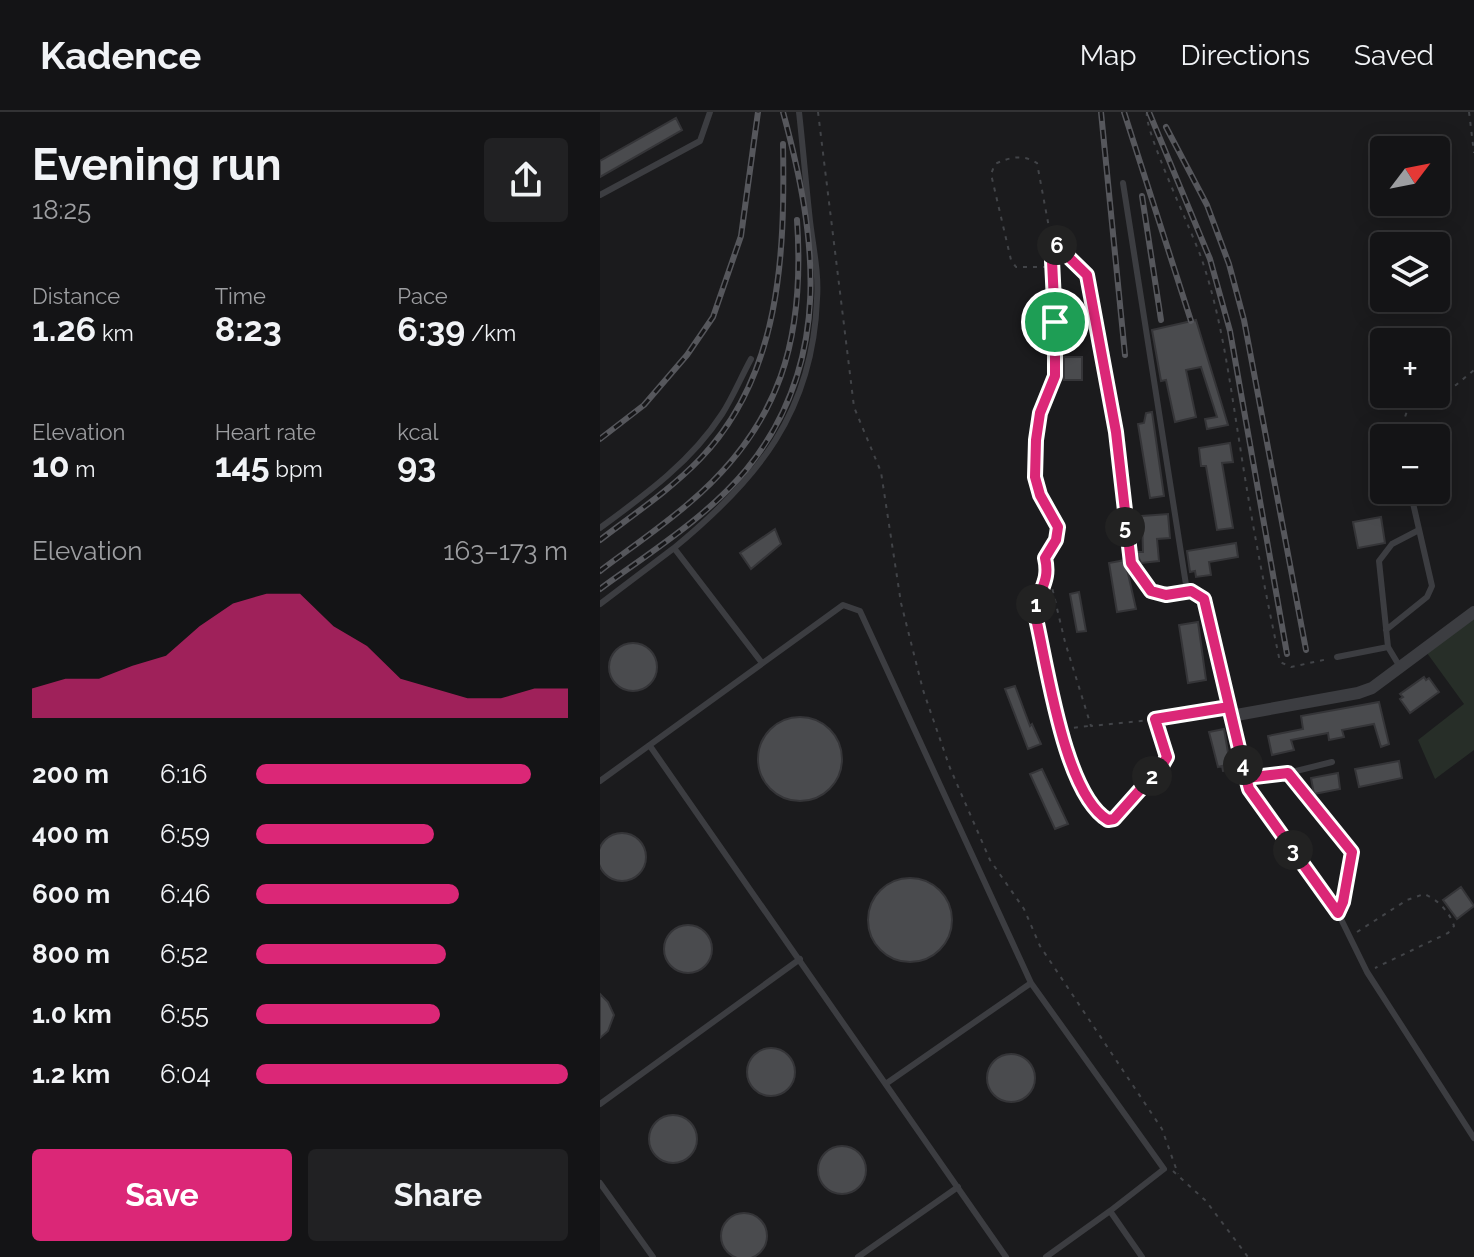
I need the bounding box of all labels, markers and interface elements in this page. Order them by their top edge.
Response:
text: Kadence [40,33,201,78]
text: Map [1080,39,1137,72]
text: Directions [1181,39,1310,72]
text: Saved [1354,39,1434,72]
north arrow [1370,136,1450,216]
map controls [1370,136,1450,504]
button: share [484,138,568,222]
text: Evening run [32,139,281,190]
text: 18:25 [32,195,91,225]
pin: 6 [1037,225,1077,265]
text: 6 [1050,232,1064,258]
button: layers [1370,232,1450,312]
text: Distance [32,283,120,309]
text: Time [215,283,266,309]
text: Pace [397,283,448,309]
pin [1021,288,1089,356]
icon: arrive [1033,300,1077,344]
text: 1.26 [32,309,96,349]
text: 8:23 [215,309,282,349]
text: 6:39 [397,309,465,349]
text: km [96,320,134,346]
text: /km [465,320,516,346]
button: + [1370,328,1450,408]
text: Elevation [32,419,125,445]
text: Heart rate [215,419,316,445]
text: kcal [397,419,438,445]
button: − [1370,424,1450,504]
text: 10 [32,445,70,485]
text: 145 [215,445,270,485]
text: 93 [397,445,436,485]
text: m [70,456,96,482]
text: bpm [270,456,323,482]
pin: 5 [1105,507,1145,547]
text: 5 [1119,514,1131,540]
text: Elevation [32,536,142,566]
text: 163–173 m [443,536,568,566]
pin: 1 [1016,584,1056,624]
text: 1 [1031,591,1041,617]
pin: 4 [1223,745,1263,785]
text: 4 [1237,752,1249,778]
pin: 2 [1132,756,1172,796]
text: 200 m [32,759,109,789]
text: 6:16 [160,759,207,789]
text: 2 [1146,763,1158,789]
text: 400 m [32,819,109,849]
text: 6:59 [160,819,210,849]
pin: 3 [1273,830,1313,870]
text: 3 [1287,837,1299,863]
text: 600 m [32,879,110,909]
text: 6:46 [160,879,210,909]
text: 800 m [32,939,110,969]
text: 6:52 [160,939,208,969]
text: 1.0 km [32,999,112,1029]
text: 6:55 [160,999,209,1029]
text: 1.2 km [32,1059,110,1089]
text: 6:04 [160,1059,211,1089]
button: Save [32,1149,292,1241]
button: Share [308,1149,568,1241]

